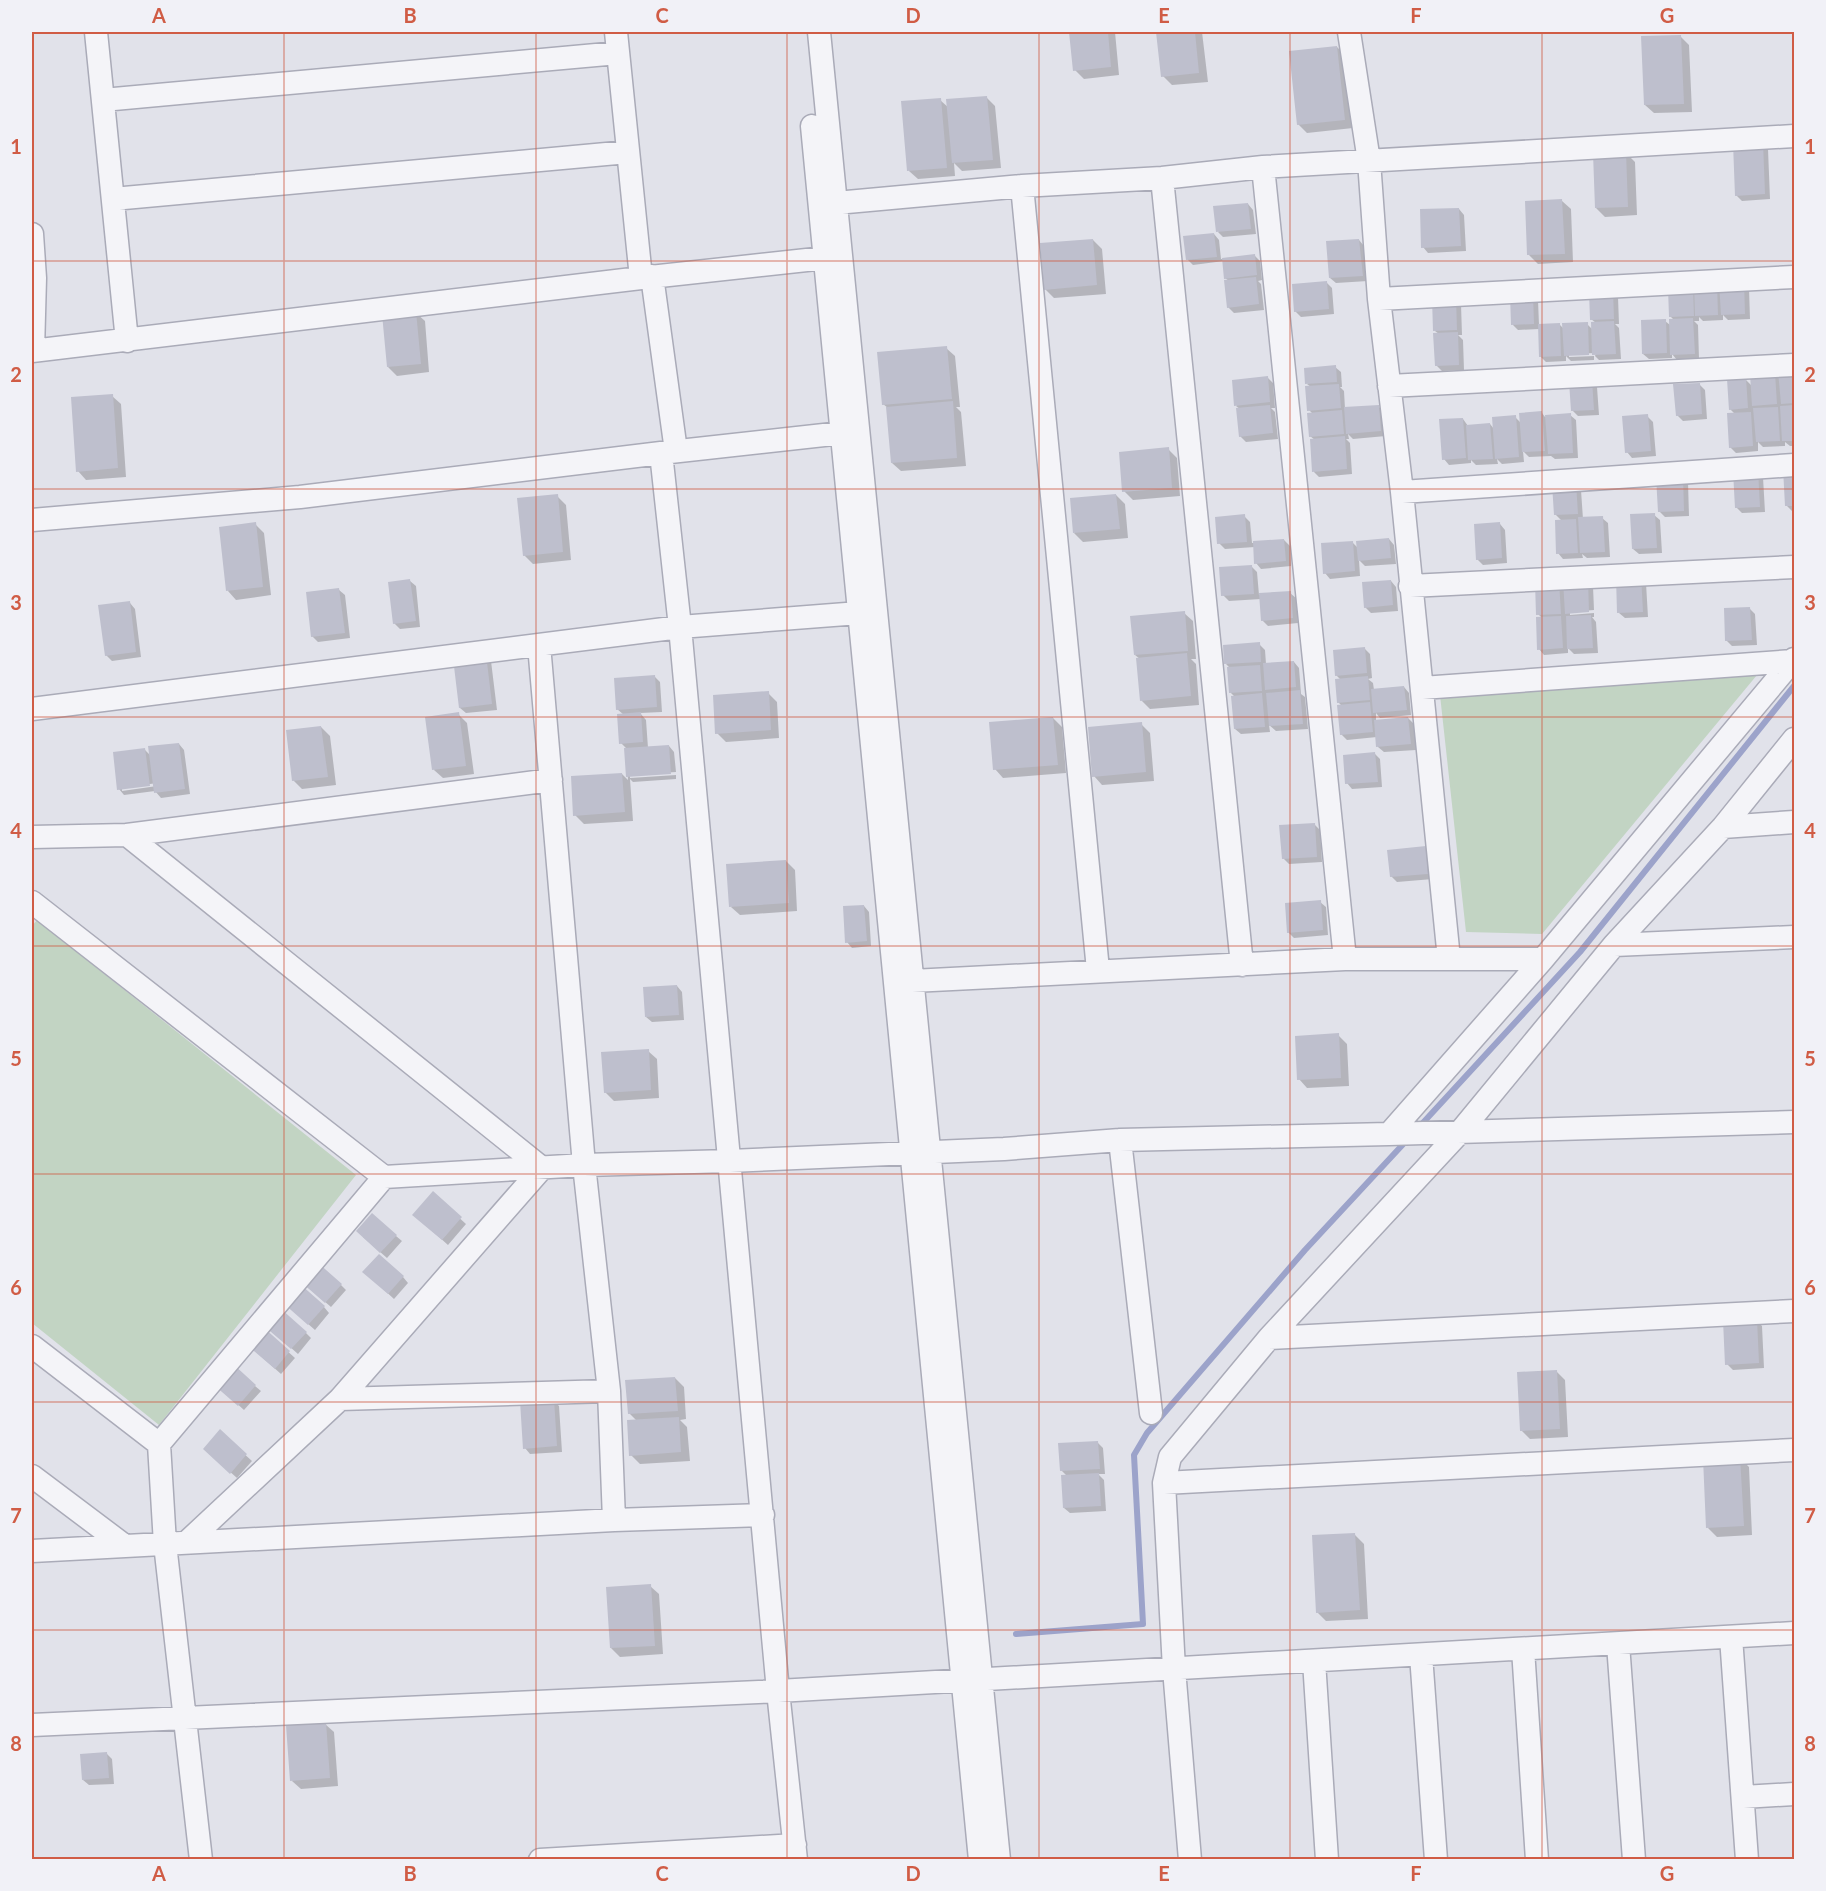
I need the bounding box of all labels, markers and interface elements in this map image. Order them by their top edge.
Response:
text: A [151,3,166,27]
text: B [403,3,417,27]
text: C [655,3,669,27]
text: D [905,3,921,27]
text: E [1158,3,1170,27]
text: F [1410,3,1422,27]
text: G [1660,3,1674,27]
text: 1 [10,134,22,158]
text: 1 [1804,134,1816,158]
text: 2 [10,362,22,386]
text: 2 [1804,362,1816,386]
text: 3 [10,590,22,614]
text: 3 [1804,590,1816,614]
text: 4 [10,818,22,842]
text: 4 [1804,818,1816,842]
text: 5 [10,1046,22,1070]
text: 5 [1804,1046,1816,1070]
text: 6 [10,1275,22,1299]
text: 6 [1804,1275,1816,1299]
text: 7 [10,1503,22,1527]
text: 7 [1804,1503,1816,1527]
text: 8 [10,1731,22,1755]
text: 8 [1804,1731,1816,1755]
text: A [151,1861,166,1885]
text: B [403,1861,417,1885]
text: C [655,1861,669,1885]
text: D [905,1861,921,1885]
text: E [1158,1861,1170,1885]
text: F [1410,1861,1422,1885]
text: G [1660,1861,1674,1885]

